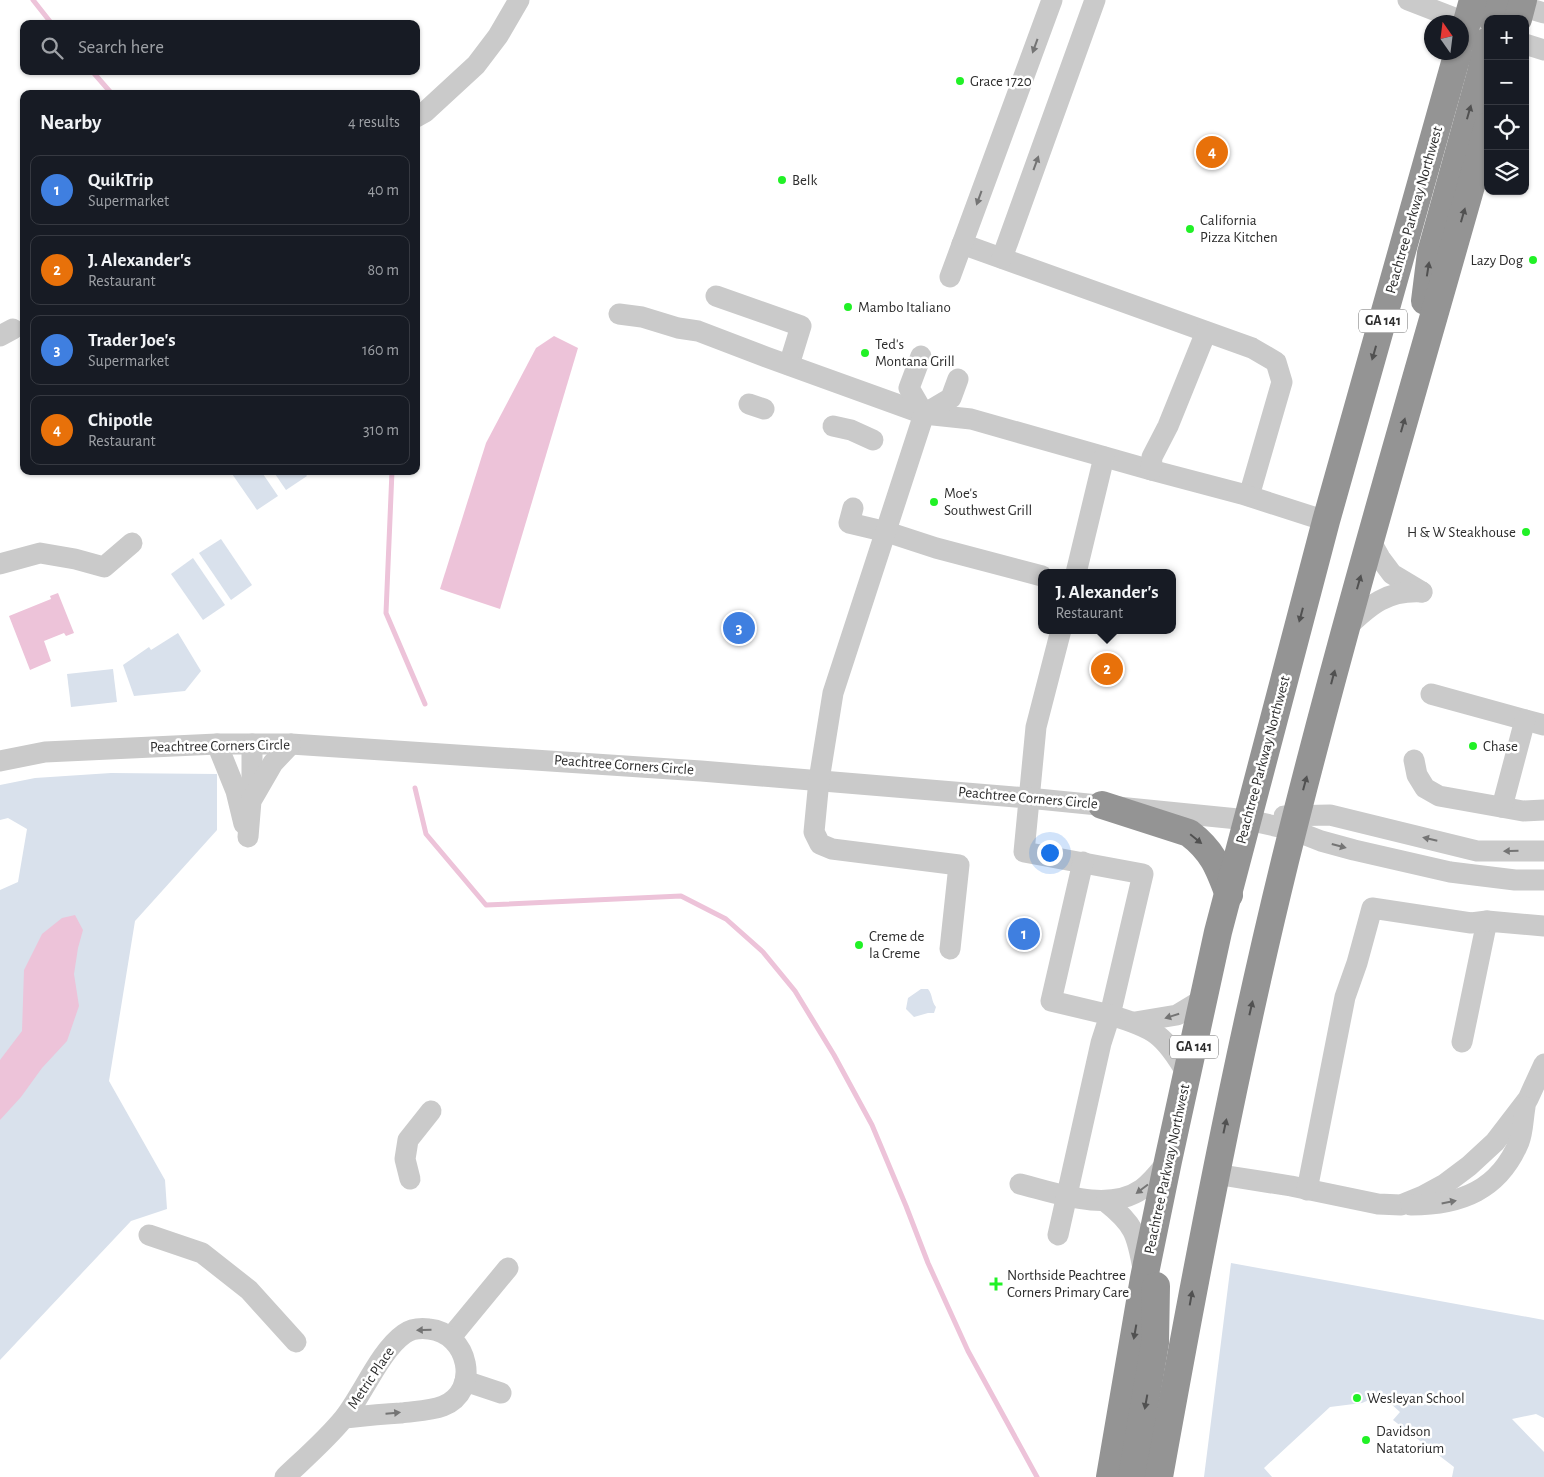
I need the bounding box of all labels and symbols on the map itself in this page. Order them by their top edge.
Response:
north arrow [1424,15,1469,60]
one-way arrow [1031,39,1039,54]
place label: Grace 1720 [970,74,1032,89]
marker: Grace 1720 [954,75,966,87]
one-way arrow [1466,105,1474,120]
street label: Peachtree Parkway Northwest [1383,124,1445,295]
pin: 4 [1196,133,1228,171]
one-way arrow [1032,155,1040,170]
place label: Belk [792,173,818,188]
marker: Belk [776,174,788,186]
one-way arrow [975,191,983,206]
one-way arrow [1459,208,1467,223]
place label: California Pizza Kitchen [1200,213,1278,245]
marker: California Pizza Kitchen [1184,223,1196,235]
place label: Lazy Dog [1470,253,1524,268]
marker: Lazy Dog [1527,254,1539,266]
one-way arrow [1424,261,1432,277]
place label: Mambo Italiano [858,300,951,315]
marker: Mambo Italiano [842,301,854,313]
road number: GA 141 [1359,310,1407,332]
place label: Ted's Montana Grill [875,337,955,369]
one-way arrow [1369,345,1377,360]
marker: Ted's Montana Grill [859,347,871,359]
one-way arrow [1399,418,1407,433]
place label: Moe's Southwest Grill [944,486,1032,518]
marker: Moe's Southwest Grill [928,496,940,508]
place label: H & W Steakhouse [1407,525,1516,540]
marker: H & W Steakhouse [1520,526,1532,538]
one-way arrow [1356,574,1364,589]
one-way arrow [1297,607,1305,622]
pin: 3 [723,609,755,647]
pin: 2 [1091,650,1123,688]
one-way arrow [1329,669,1337,685]
street label: Peachtree Parkway Northwest [1233,674,1293,846]
street label: Peachtree Corners Circle [150,737,290,755]
place label: Chase [1483,739,1518,754]
marker: Chase [1467,740,1479,752]
street label: Peachtree Corners Circle [554,753,695,777]
one-way arrow [1302,776,1310,791]
street label: Peachtree Corners Circle [957,784,1099,812]
one-way arrow [1190,834,1203,845]
one-way arrow [1422,835,1437,843]
your location [1037,840,1063,866]
one-way arrow [1332,842,1347,850]
one-way arrow [1502,848,1518,856]
pin: 1 [1008,915,1040,953]
place label: Creme de la Creme [869,929,924,961]
marker: Creme de la Creme [853,939,865,951]
one-way arrow [1247,1000,1255,1015]
one-way arrow [1164,1012,1179,1020]
road number: GA 141 [1170,1036,1218,1058]
street label: Peachtree Parkway Northwest [1142,1082,1192,1255]
one-way arrow [1221,1119,1229,1134]
one-way arrow [1136,1183,1149,1194]
one-way arrow [1442,1198,1457,1206]
place label: Northside Peachtree Corners Primary Care [1007,1268,1129,1300]
marker: Northside Peachtree Corners Primary Care [989,1277,1003,1291]
one-way arrow [1188,1290,1196,1306]
one-way arrow [1130,1325,1138,1341]
one-way arrow [415,1326,431,1334]
street label: Metric Place [345,1344,397,1412]
place label: Wesleyan School [1367,1391,1465,1406]
marker: Wesleyan School [1351,1392,1363,1404]
one-way arrow [1141,1395,1149,1411]
one-way arrow [385,1409,401,1417]
place label: Davidson Natatorium [1376,1424,1444,1456]
marker: Davidson Natatorium [1360,1434,1372,1446]

